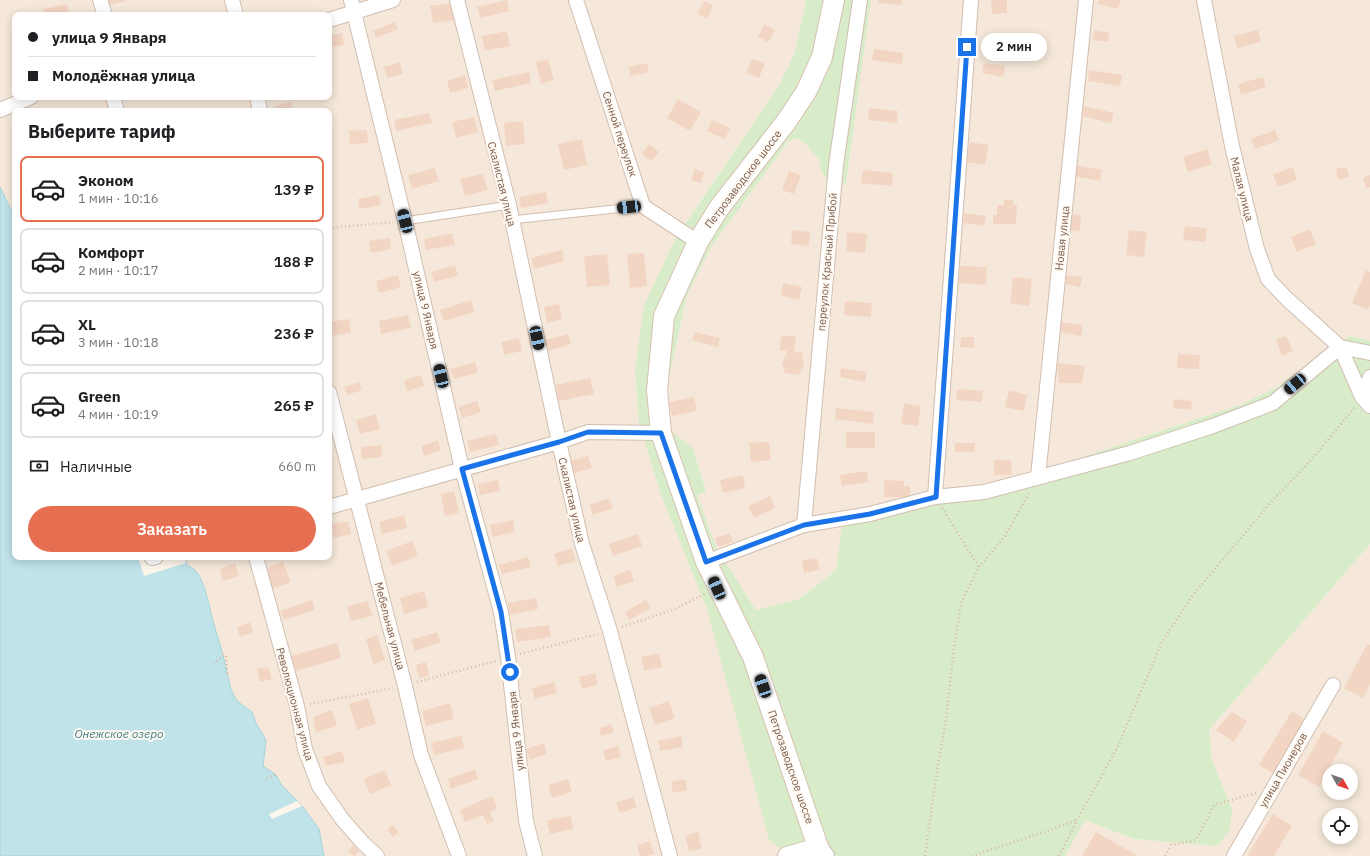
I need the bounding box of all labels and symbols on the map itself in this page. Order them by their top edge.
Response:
callout: 2 мин [981,33,1047,61]
route end [958,38,976,56]
street label: Сенной переулок [600,89,640,179]
street label: Петрозаводское шоссе [701,127,785,231]
street label: Скалистая улица [485,140,519,228]
street label: Малая улица [1227,155,1257,223]
street label: переулок Красный Прибой [814,192,840,332]
car [616,200,642,214]
street label: Новая улица [1052,205,1072,271]
car [396,208,414,234]
street label: улица 9 Января [410,269,442,351]
car [529,325,545,351]
car [432,363,450,389]
car [1282,372,1308,396]
street label: Скалистая улица [555,456,589,544]
car [707,575,727,601]
street label: Мебельная улица [372,580,409,672]
street label: Революционная улица [273,646,317,762]
route start [501,663,519,681]
car [753,673,773,699]
street label: улица 9 Января [505,690,527,772]
street label: Петрозаводское шоссе [765,708,817,826]
water label: Онежское озеро [74,726,164,741]
street label: улица Пионеров [1256,730,1310,810]
north arrow [1322,764,1358,800]

